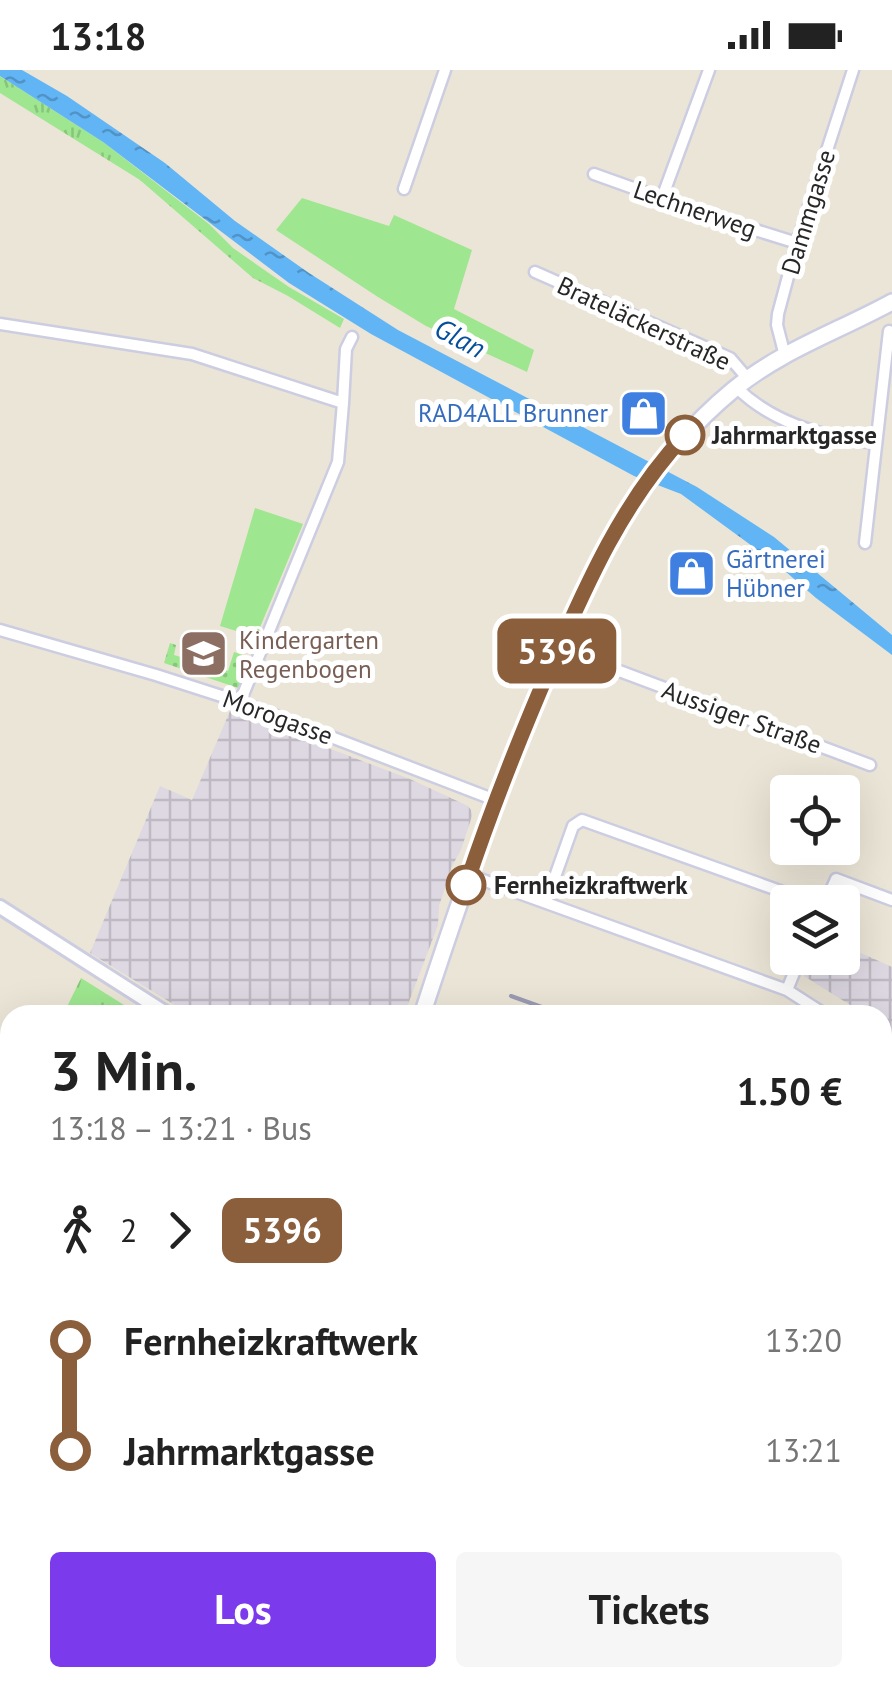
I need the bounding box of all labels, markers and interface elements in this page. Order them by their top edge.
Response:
text: 13:18 [50,11,146,60]
street label: Dammgasse [774,146,842,278]
street label: Lechnerweg [629,173,761,245]
street label: Brateläckerstraße [552,269,736,377]
water label: Glan [429,309,492,366]
shop icon: RAD4ALL Brunner [617,387,669,439]
place label: RAD4ALL Brunner [418,397,608,429]
marker: Jahrmarktgasse [666,416,704,454]
place label: Jahrmarktgasse [711,419,877,451]
place label: Gärtnerei Hübner [726,543,826,604]
shop icon: Gärtnerei Hübner [665,547,717,599]
line badge: 5396 [487,618,627,684]
place label: Kindergarten Regenbogen [239,624,379,685]
school or university icon: Kindergarten Regenbogen [178,628,230,680]
text: 5396 [517,628,597,674]
street label: Aussiger Straße [658,673,826,761]
street label: Morogasse [219,682,337,752]
map controls [770,775,860,975]
button: locate [770,775,860,865]
marker: Fernheizkraftwerk [447,866,485,904]
place label: Fernheizkraftwerk [494,869,688,901]
button: layers [770,885,860,975]
text: 3 Min. [50,1034,197,1105]
text: 1.50 € [737,1066,842,1115]
text: 13:18 – 13:21 · Bus [50,1107,312,1149]
icon: walk [50,1203,105,1258]
icon: forward [152,1203,207,1258]
text: 5396 [242,1207,322,1253]
text: 2 [120,1209,137,1251]
text: Fernheizkraftwerk [124,1316,418,1365]
text: 13:20 [765,1319,842,1361]
text: Jahrmarktgasse [124,1426,375,1475]
text: 13:21 [765,1429,842,1471]
button: Los [50,1552,436,1667]
button: Tickets [456,1552,842,1667]

